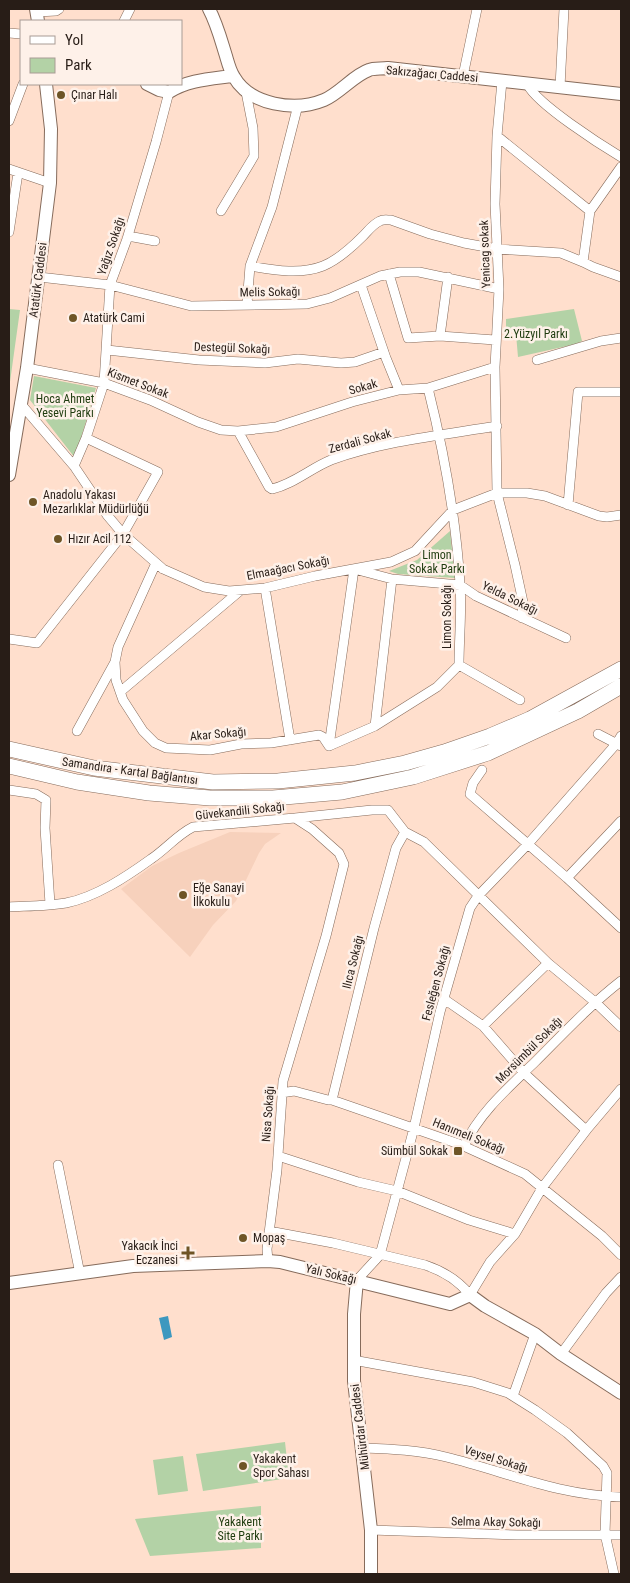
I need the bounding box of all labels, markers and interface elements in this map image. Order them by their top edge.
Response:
legend [20,20,182,85]
text: Yol [65,31,83,49]
text: Park [65,56,92,74]
street label: Sakızağacı Caddesi [385,63,479,85]
place label: Çınar Halı [71,88,117,102]
marker: Çınar Halı [55,89,67,101]
street label: Yağız Sokağı [95,215,127,277]
street label: Yenicag sokak [477,219,493,288]
street label: Atatürk Caddesi [26,242,50,318]
street label: Melis Sokağı [240,284,300,300]
place label: Atatürk Cami [83,311,145,325]
marker: Atatürk Cami [67,312,79,324]
park label: 2.Yüzyıl Parkı [504,327,568,341]
street label: Destegül Sokağı [194,340,270,356]
street label: Kismet Sokak [105,365,171,401]
street label: Sokak [347,376,379,398]
park label: Hoca Ahmet Yesevi Parkı [36,392,95,420]
street label: Zerdali Sokak [327,426,393,456]
place label: Anadolu Yakası Mezarlıklar Müdürlüğü [43,488,149,516]
marker: Anadolu Yakası Mezarlıklar Müdürlüğü [27,496,39,508]
place label: Hızır Acil 112 [68,532,131,546]
marker: Hızır Acil 112 [52,533,64,545]
park label: Limon Sokak Parkı [409,548,465,576]
street label: Elmaağacı Sokağı [245,553,331,583]
street label: Yelda Sokağı [480,578,540,618]
street label: Limon Sokağı [440,585,454,649]
street label: Akar Sokağı [189,725,247,743]
street label: Samandıra - Kartal Bağlantısı [61,755,199,787]
street label: Güvekandili Sokağı [195,799,285,823]
place label: Eğe Sanayi İlkokulu [193,881,244,909]
marker: Eğe Sanayi İlkokulu [177,889,189,901]
street label: Ilıca Sokağı [340,934,366,990]
street label: Fesleğen Sokağı [419,944,453,1022]
street label: Morsümbül Sokağı [493,1014,565,1086]
street label: Nisa Sokağı [259,1085,277,1143]
street label: Hanımeli Sokağı [431,1115,507,1157]
place label: Sümbül Sokak [381,1144,449,1158]
marker: Sümbül Sokak [452,1145,464,1157]
place label: Mopaş [253,1231,285,1245]
marker: Mopaş [237,1232,249,1244]
place label: Yakacık İnci Eczanesi [122,1238,178,1267]
marker: Yakacık İnci Eczanesi [182,1247,194,1259]
street label: Yalı Sokağı [304,1261,358,1287]
street label: Mühürdar Caddesi [348,1383,372,1471]
street label: Veysel Sokağı [463,1443,529,1475]
place label: Yakakent Spor Sahası [253,1452,309,1480]
marker: Yakakent Spor Sahası [237,1460,249,1472]
street label: Selma Akay Sokağı [451,1514,541,1530]
park label: Yakakent Site Parkı [217,1515,263,1543]

